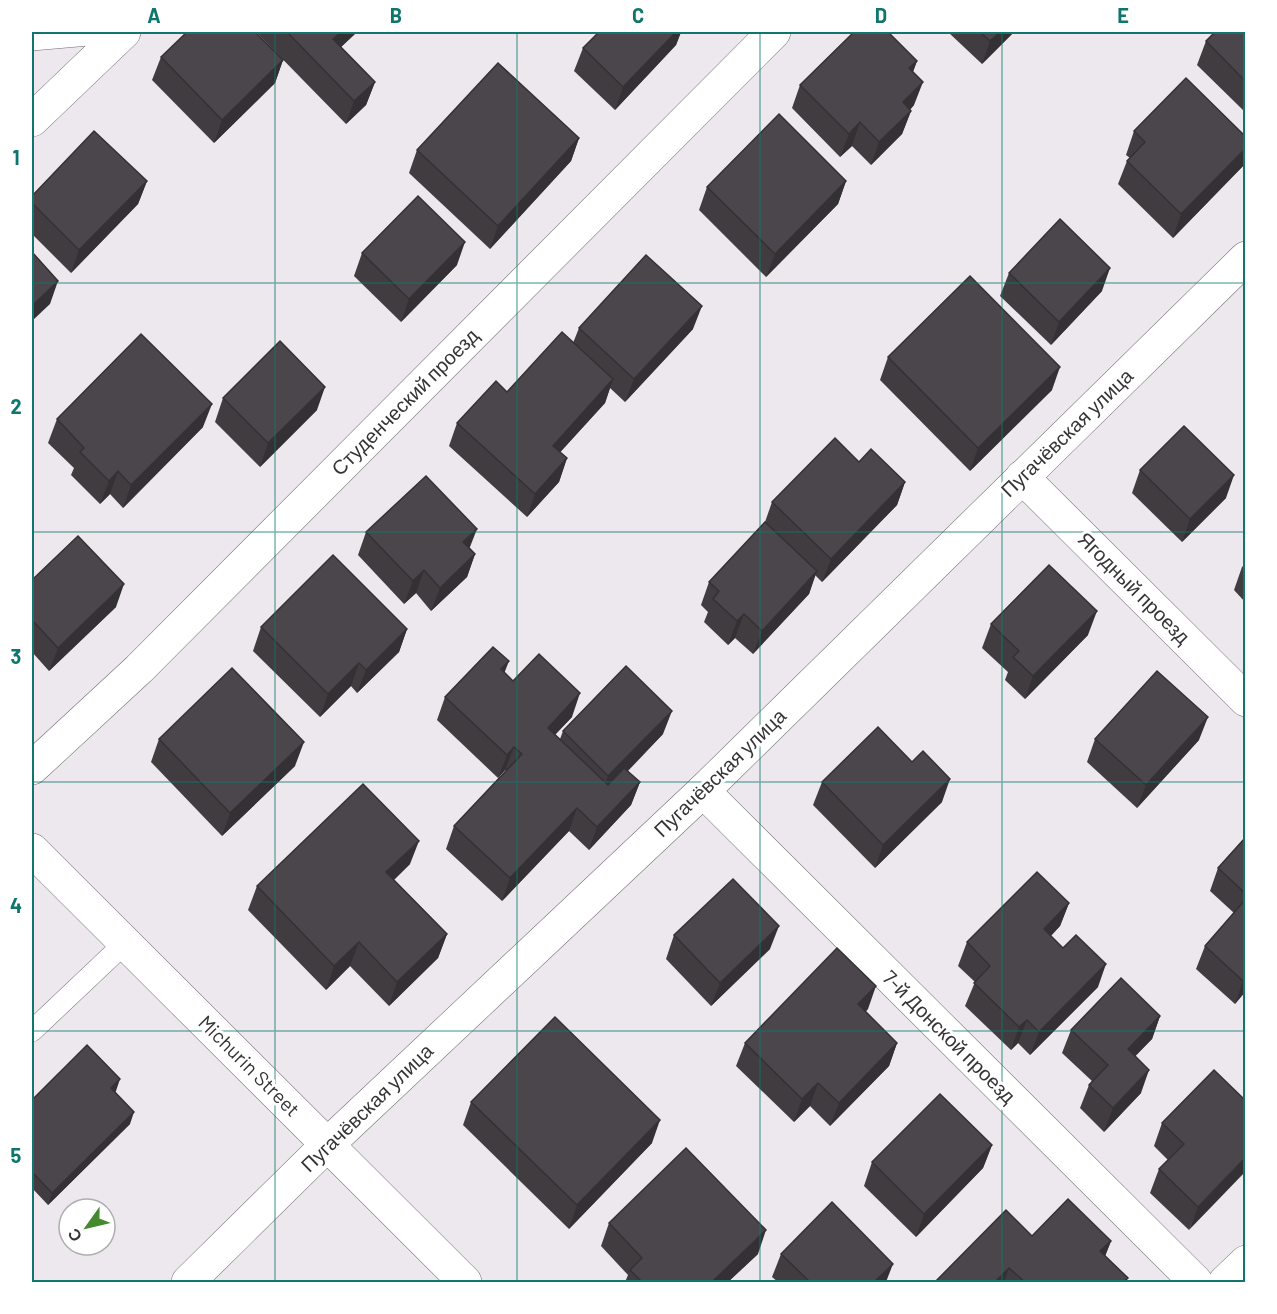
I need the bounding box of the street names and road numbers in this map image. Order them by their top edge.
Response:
street label: Студенческий проезд [326,323,483,480]
street label: Пугачёвская улица [995,363,1138,501]
street label: Ягодный проезд [1074,526,1196,648]
street label: Пугачёвская улица [648,703,791,841]
street label: 7-й Донской проезд [878,965,1021,1108]
street label: Michurin Street [194,1010,305,1121]
street label: Пугачёвская улица [295,1038,438,1176]

